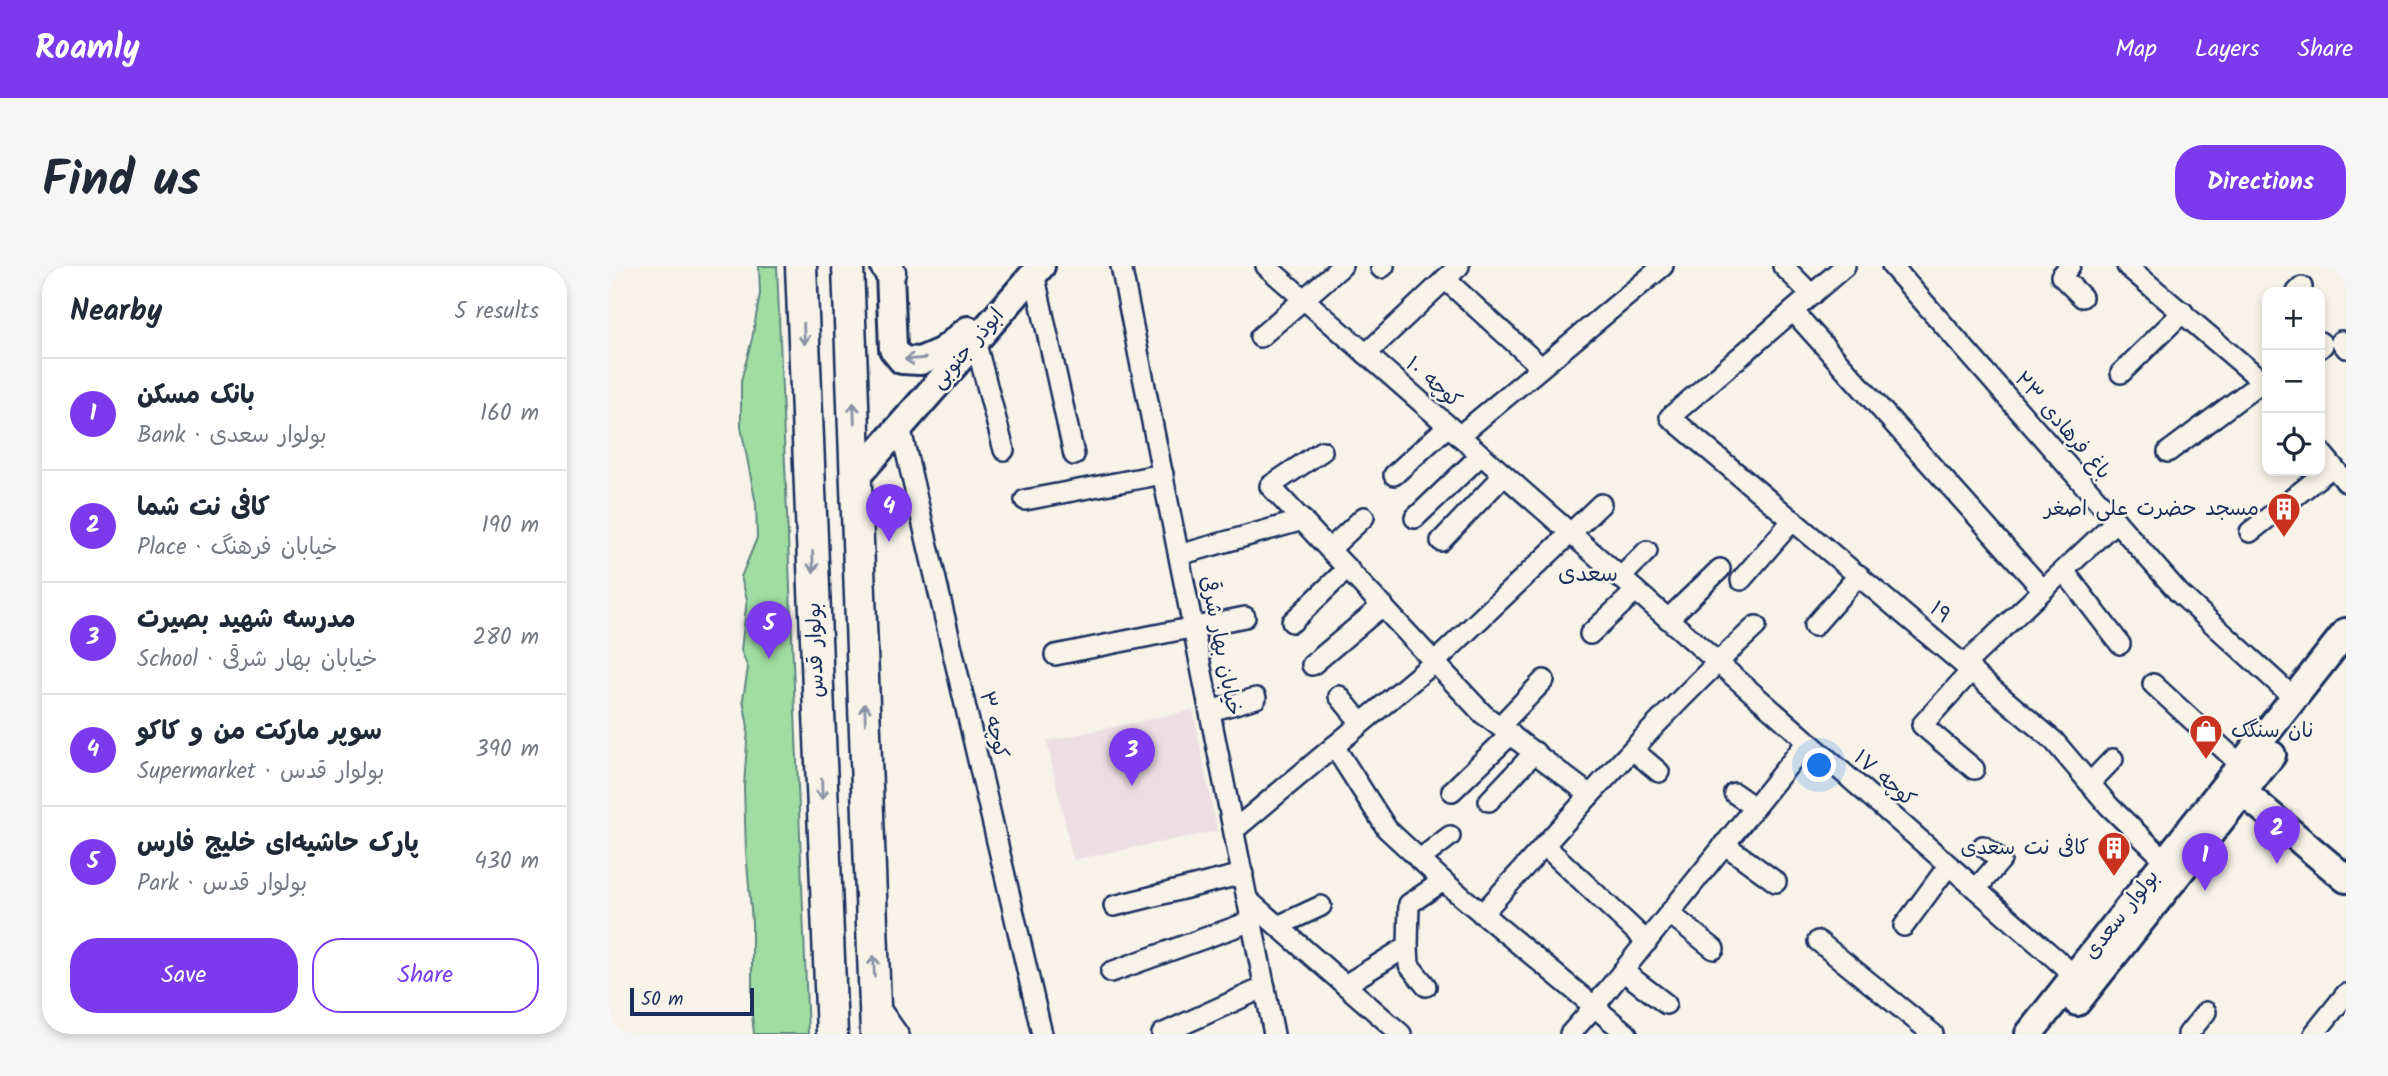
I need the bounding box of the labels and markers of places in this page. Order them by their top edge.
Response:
pin: 4 [866,484,912,542]
building icon: مسجد حضرت علی اصغر [2265,490,2303,539]
place label: مسجد حضرت علی اصغر [2042,493,2259,526]
pin: 5 [746,601,792,659]
shop icon: نان سنگک [2187,712,2225,761]
place label: نان سنگک [2231,715,2313,748]
pin: 3 [1109,728,1155,786]
pin: 2 [2254,806,2300,864]
building icon: کافی نت سعدی [2095,829,2133,878]
place label: کافی نت سعدی [1961,832,2089,865]
pin: 1 [2182,833,2228,891]

